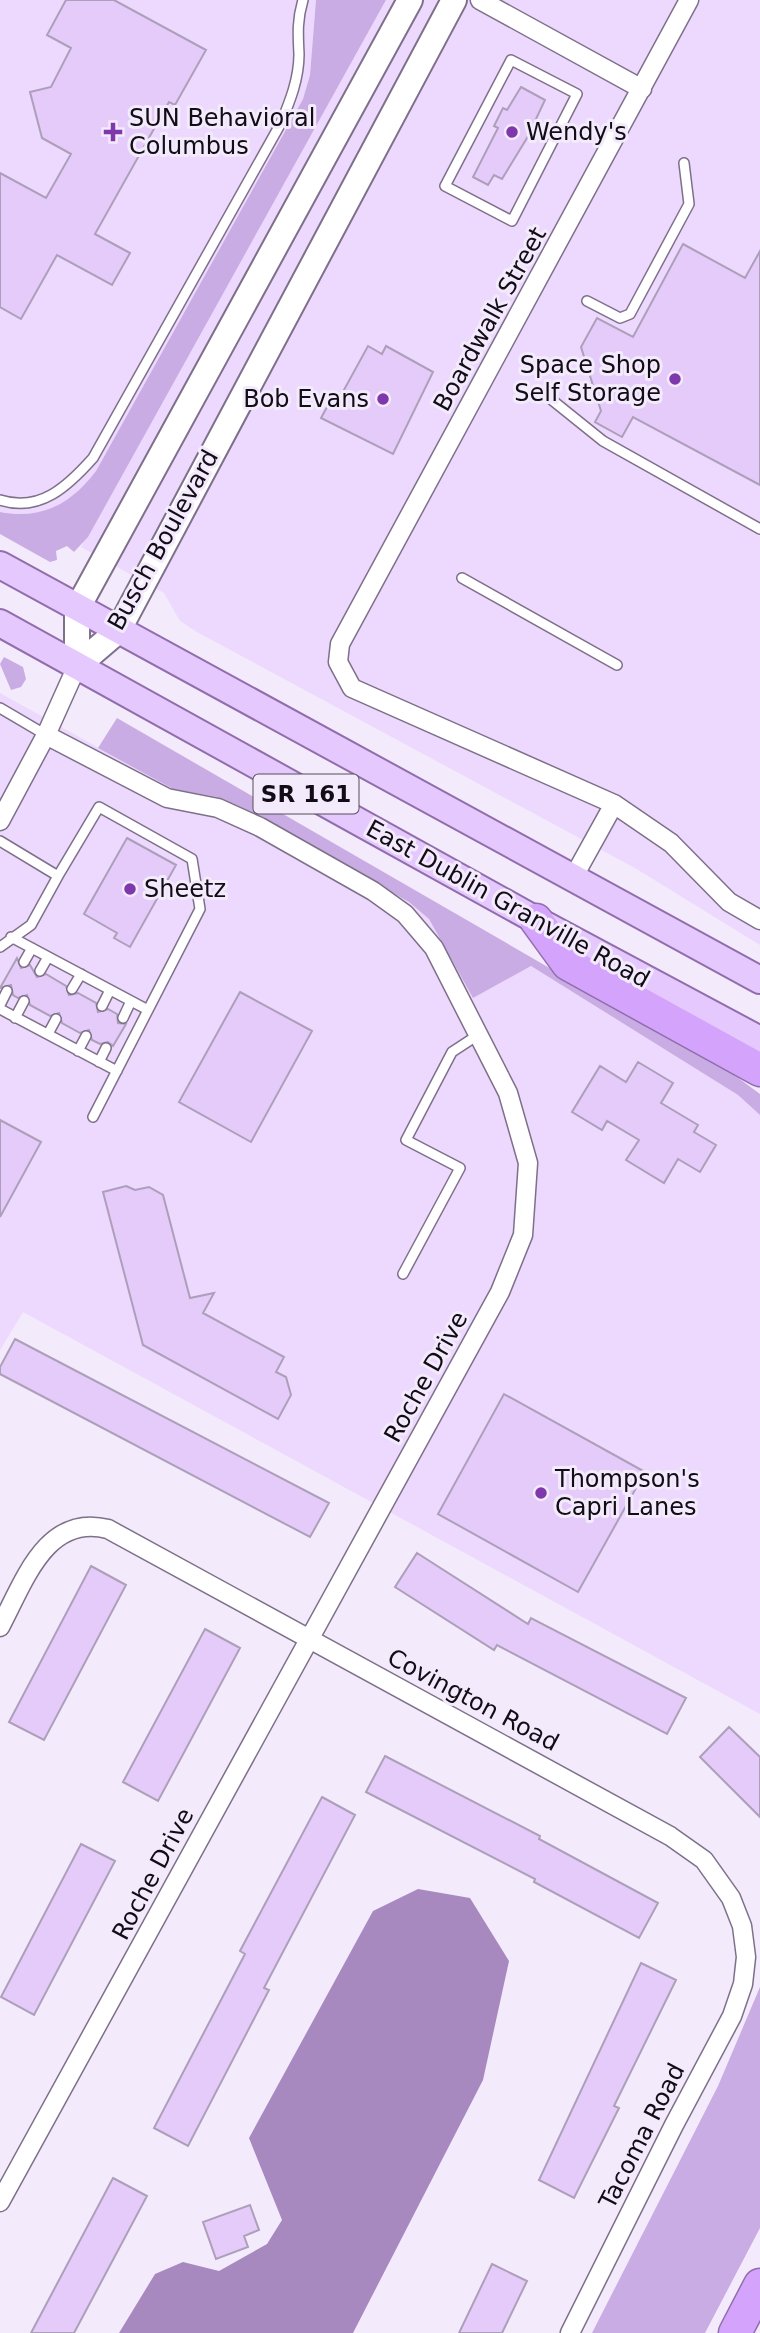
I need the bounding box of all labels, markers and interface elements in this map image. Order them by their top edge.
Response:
place label: SUN Behavioral Columbus [129,104,315,160]
place label: Wendy's [526,118,627,146]
marker: SUN Behavioral Columbus [103,122,123,142]
marker: Wendy's [504,124,520,140]
street label: Boardwalk Street [428,222,552,416]
place label: Space Shop Self Storage [514,351,661,407]
marker: Space Shop Self Storage [667,371,683,387]
place label: Bob Evans [243,385,369,413]
marker: Bob Evans [375,391,391,407]
street label: Busch Boulevard [102,445,224,635]
road number: SR 161 [254,774,358,814]
street label: East Dublin Granville Road [361,814,655,994]
place label: Sheetz [144,875,226,903]
marker: Sheetz [122,881,138,897]
street label: Roche Drive [379,1307,473,1447]
place label: Thompson's Capri Lanes [554,1465,700,1521]
marker: Thompson's Capri Lanes [533,1485,549,1501]
street label: Covington Road [383,1643,563,1757]
street label: Roche Drive [107,1803,199,1945]
street label: Tacoma Road [593,2059,691,2214]

